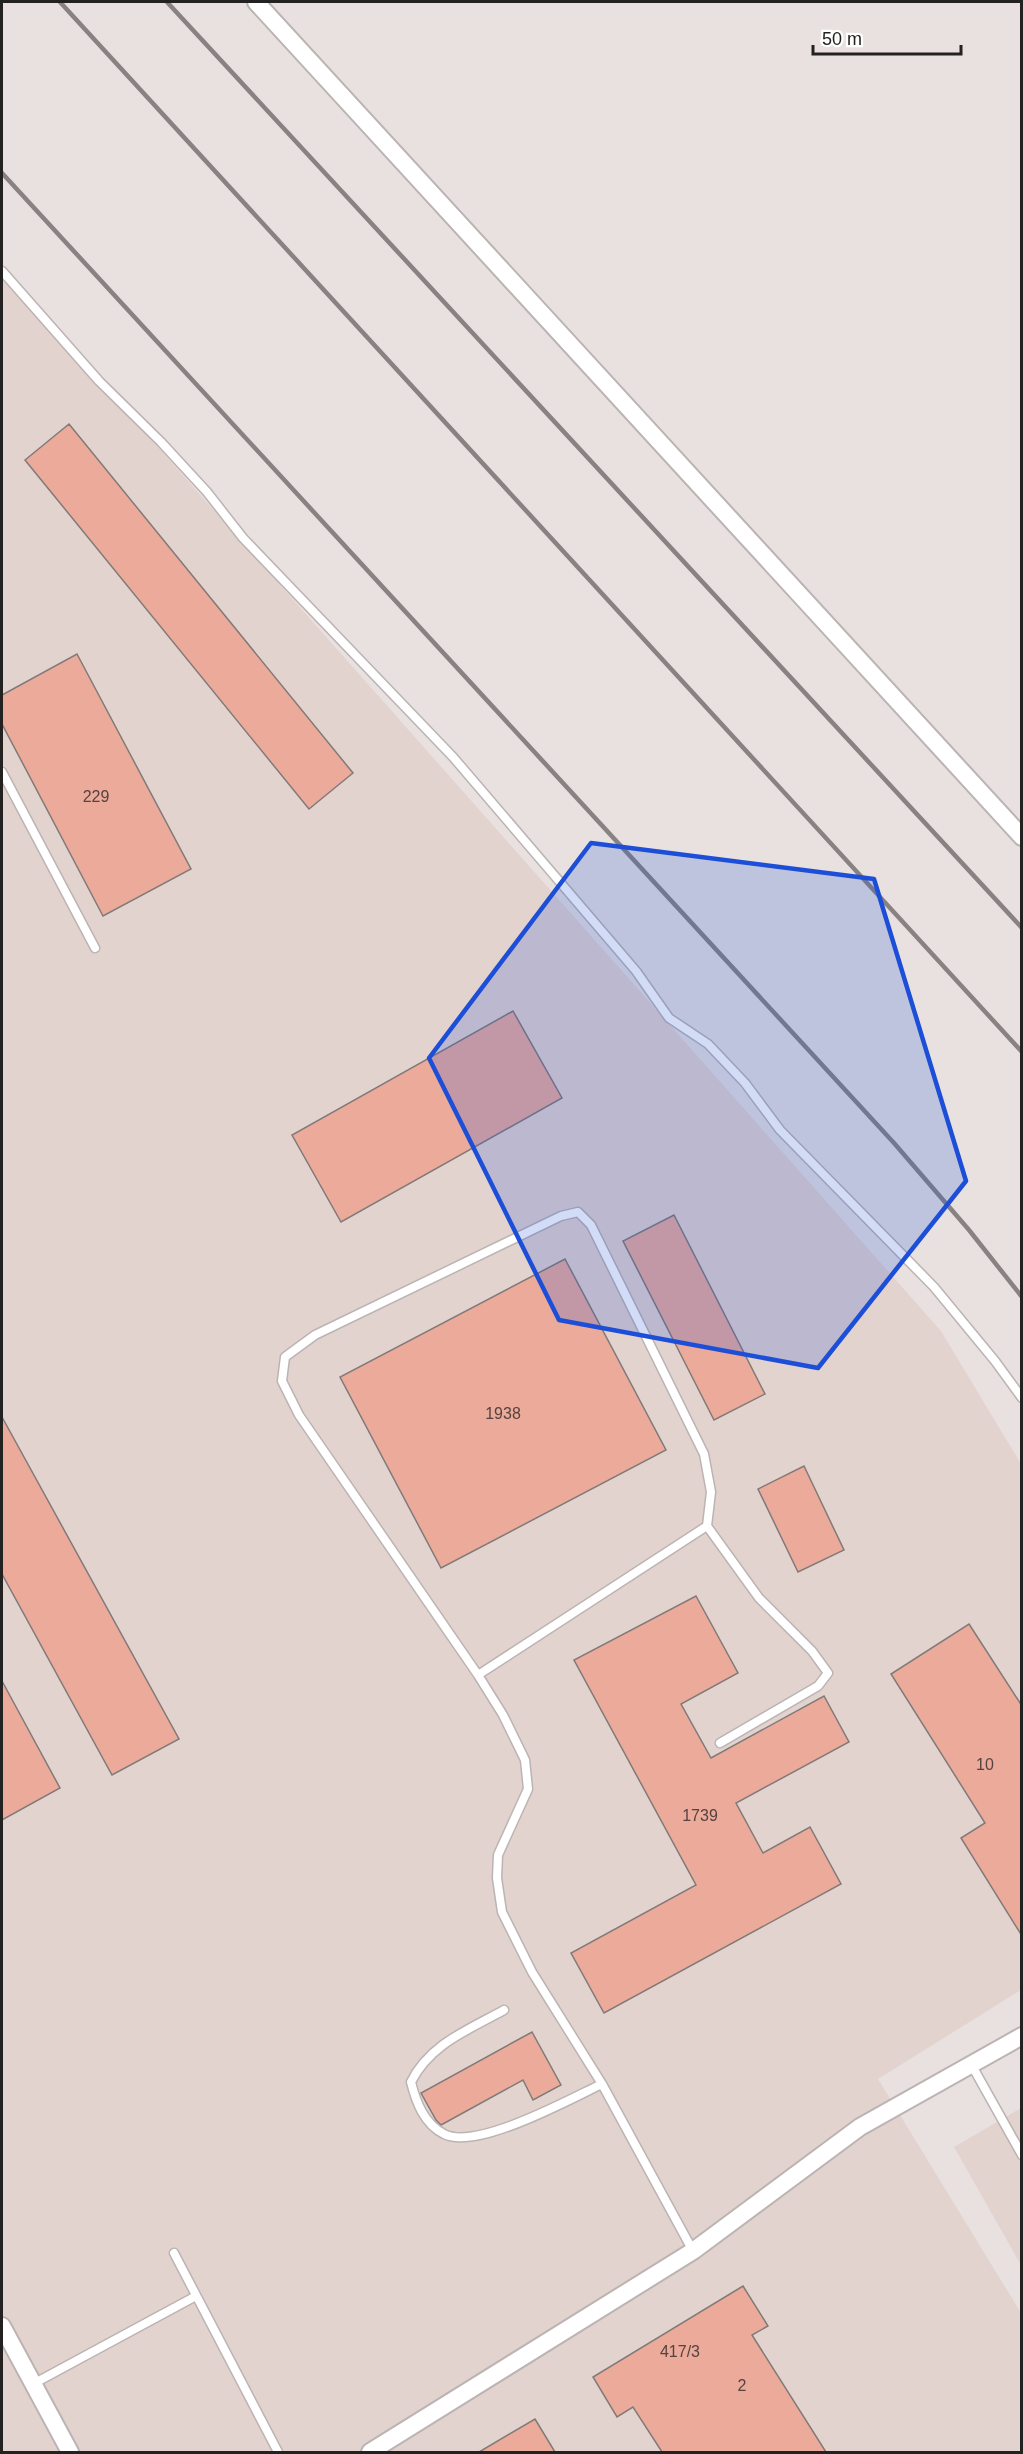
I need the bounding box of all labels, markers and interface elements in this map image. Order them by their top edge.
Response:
scale bar [813,18,962,56]
text: 50 m [822,29,862,49]
house number: 229 [83,788,109,805]
house number: 1938 [485,1405,521,1422]
house number: 10 [976,1756,994,1773]
house number: 1739 [682,1807,718,1824]
house number: 417/3 [660,2343,700,2360]
house number: 2 [738,2377,747,2394]

